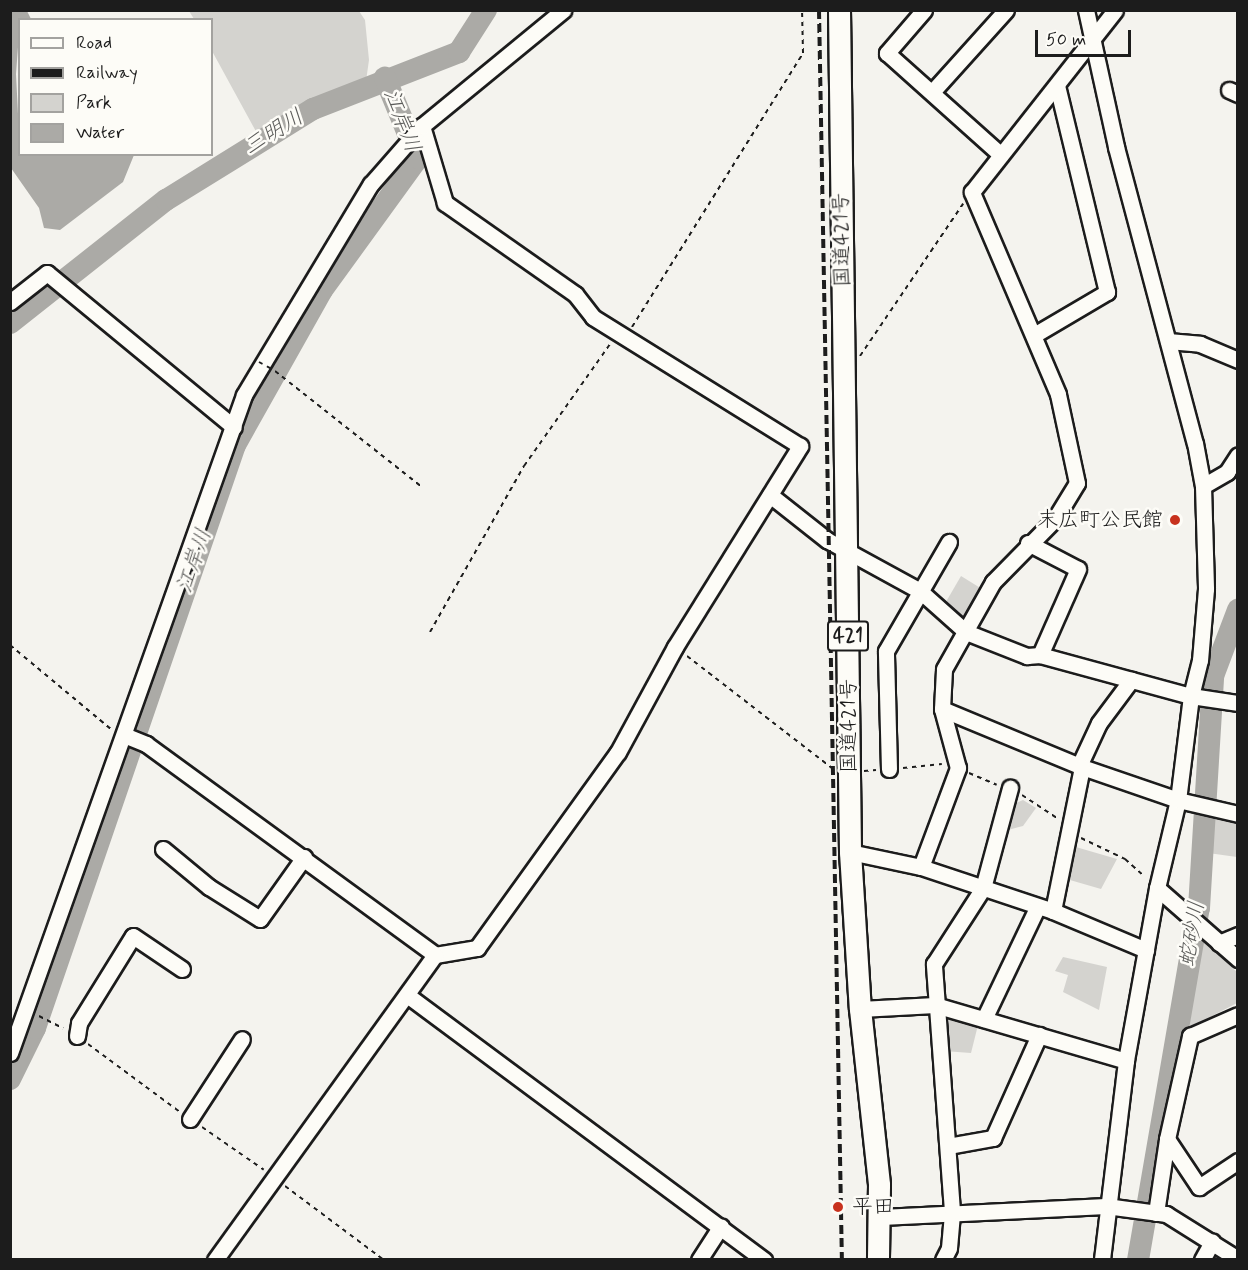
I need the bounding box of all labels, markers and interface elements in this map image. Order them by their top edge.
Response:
legend [18,18,213,156]
scale bar [1038,18,1134,56]
text: 50 m [1046,28,1086,52]
text: Road [76,31,112,55]
text: Railway [76,61,138,85]
water label: 江岸川 [377,85,425,157]
text: Park [76,91,112,115]
water label: 三明川 [239,104,309,162]
text: Water [76,121,124,145]
street label: 国道421号 [829,193,855,287]
place label: 末広町公民館 [1037,507,1163,533]
marker: 末広町公民館 [1168,513,1182,527]
water label: 江岸川 [172,526,218,596]
road number: 421 [827,619,869,653]
street label: 国道421号 [836,679,862,773]
water label: 蛇砂川 [1175,899,1211,969]
place label: 平田 [852,1194,894,1220]
marker: 平田 [829,1198,847,1216]

